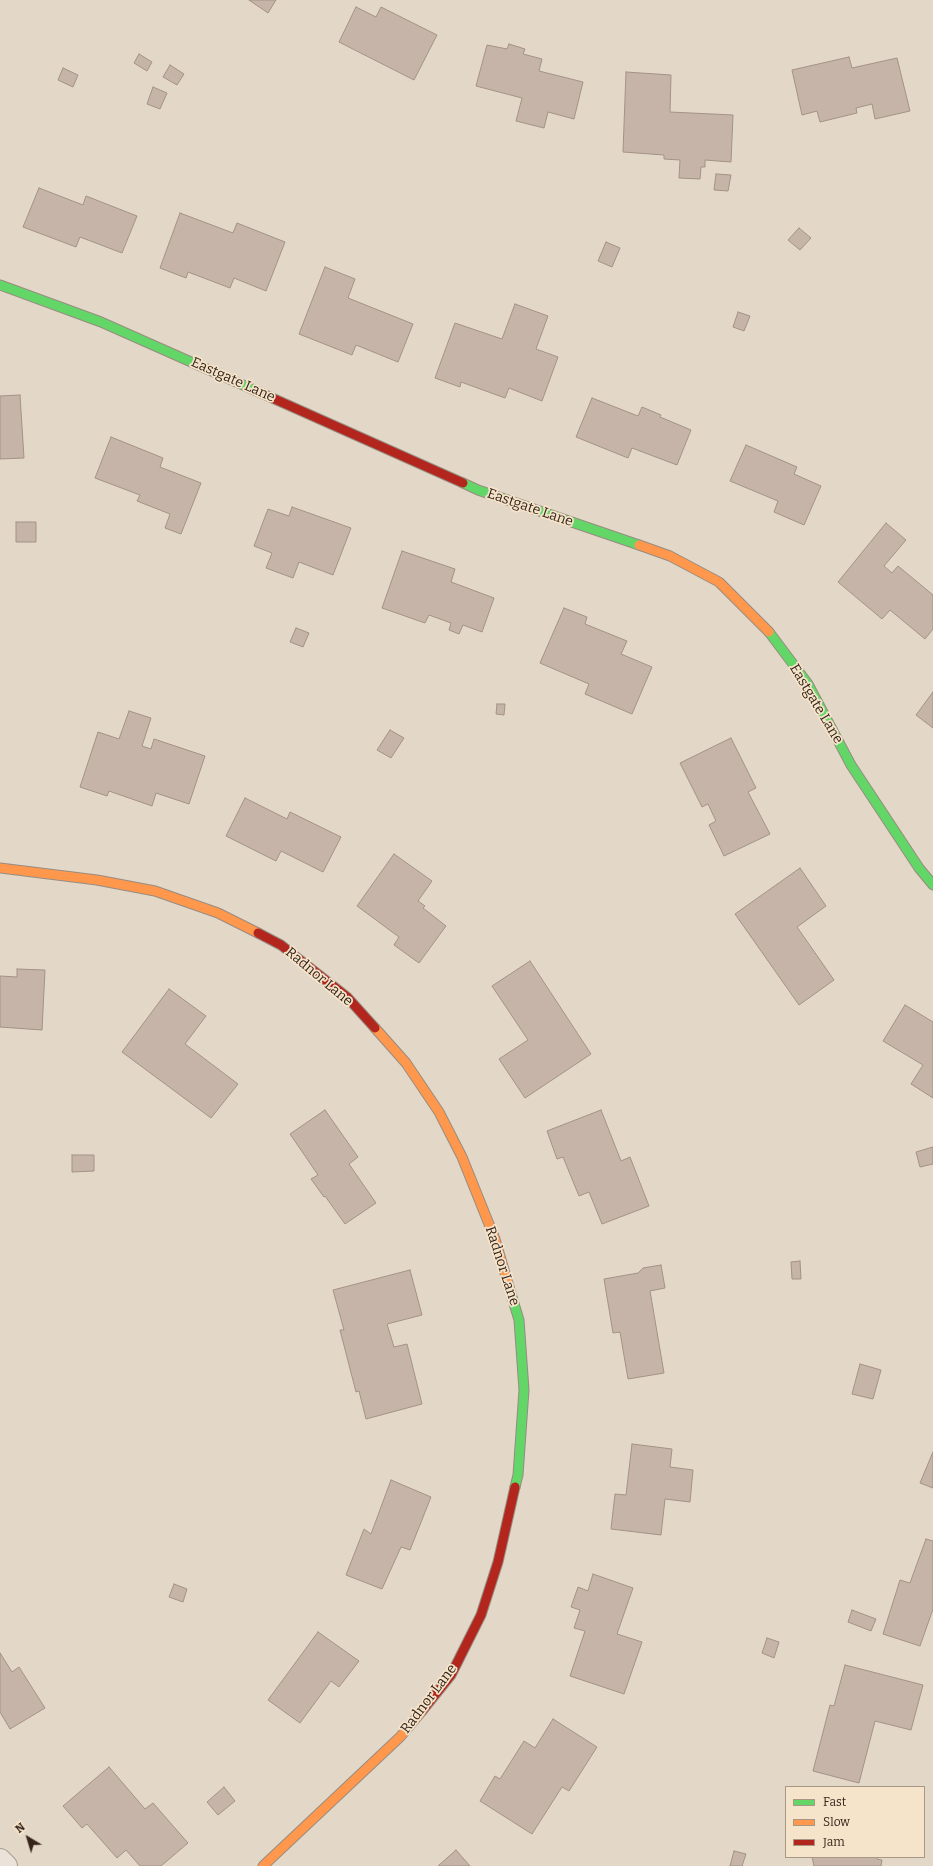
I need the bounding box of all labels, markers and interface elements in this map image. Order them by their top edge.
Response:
street label: Eastgate Lane [188,354,278,406]
street label: Eastgate Lane [485,485,575,531]
street label: Eastgate Lane [786,661,846,747]
street label: Radnor Lane [282,944,356,1010]
street label: Radnor Lane [481,1224,523,1308]
street label: Radnor Lane [397,1661,461,1737]
legend [785,1786,925,1858]
text: Fast [823,1795,846,1809]
text: Slow [823,1815,850,1829]
north arrow [8,1818,48,1858]
text: N [13,1820,28,1836]
text: Jam [823,1835,845,1849]

